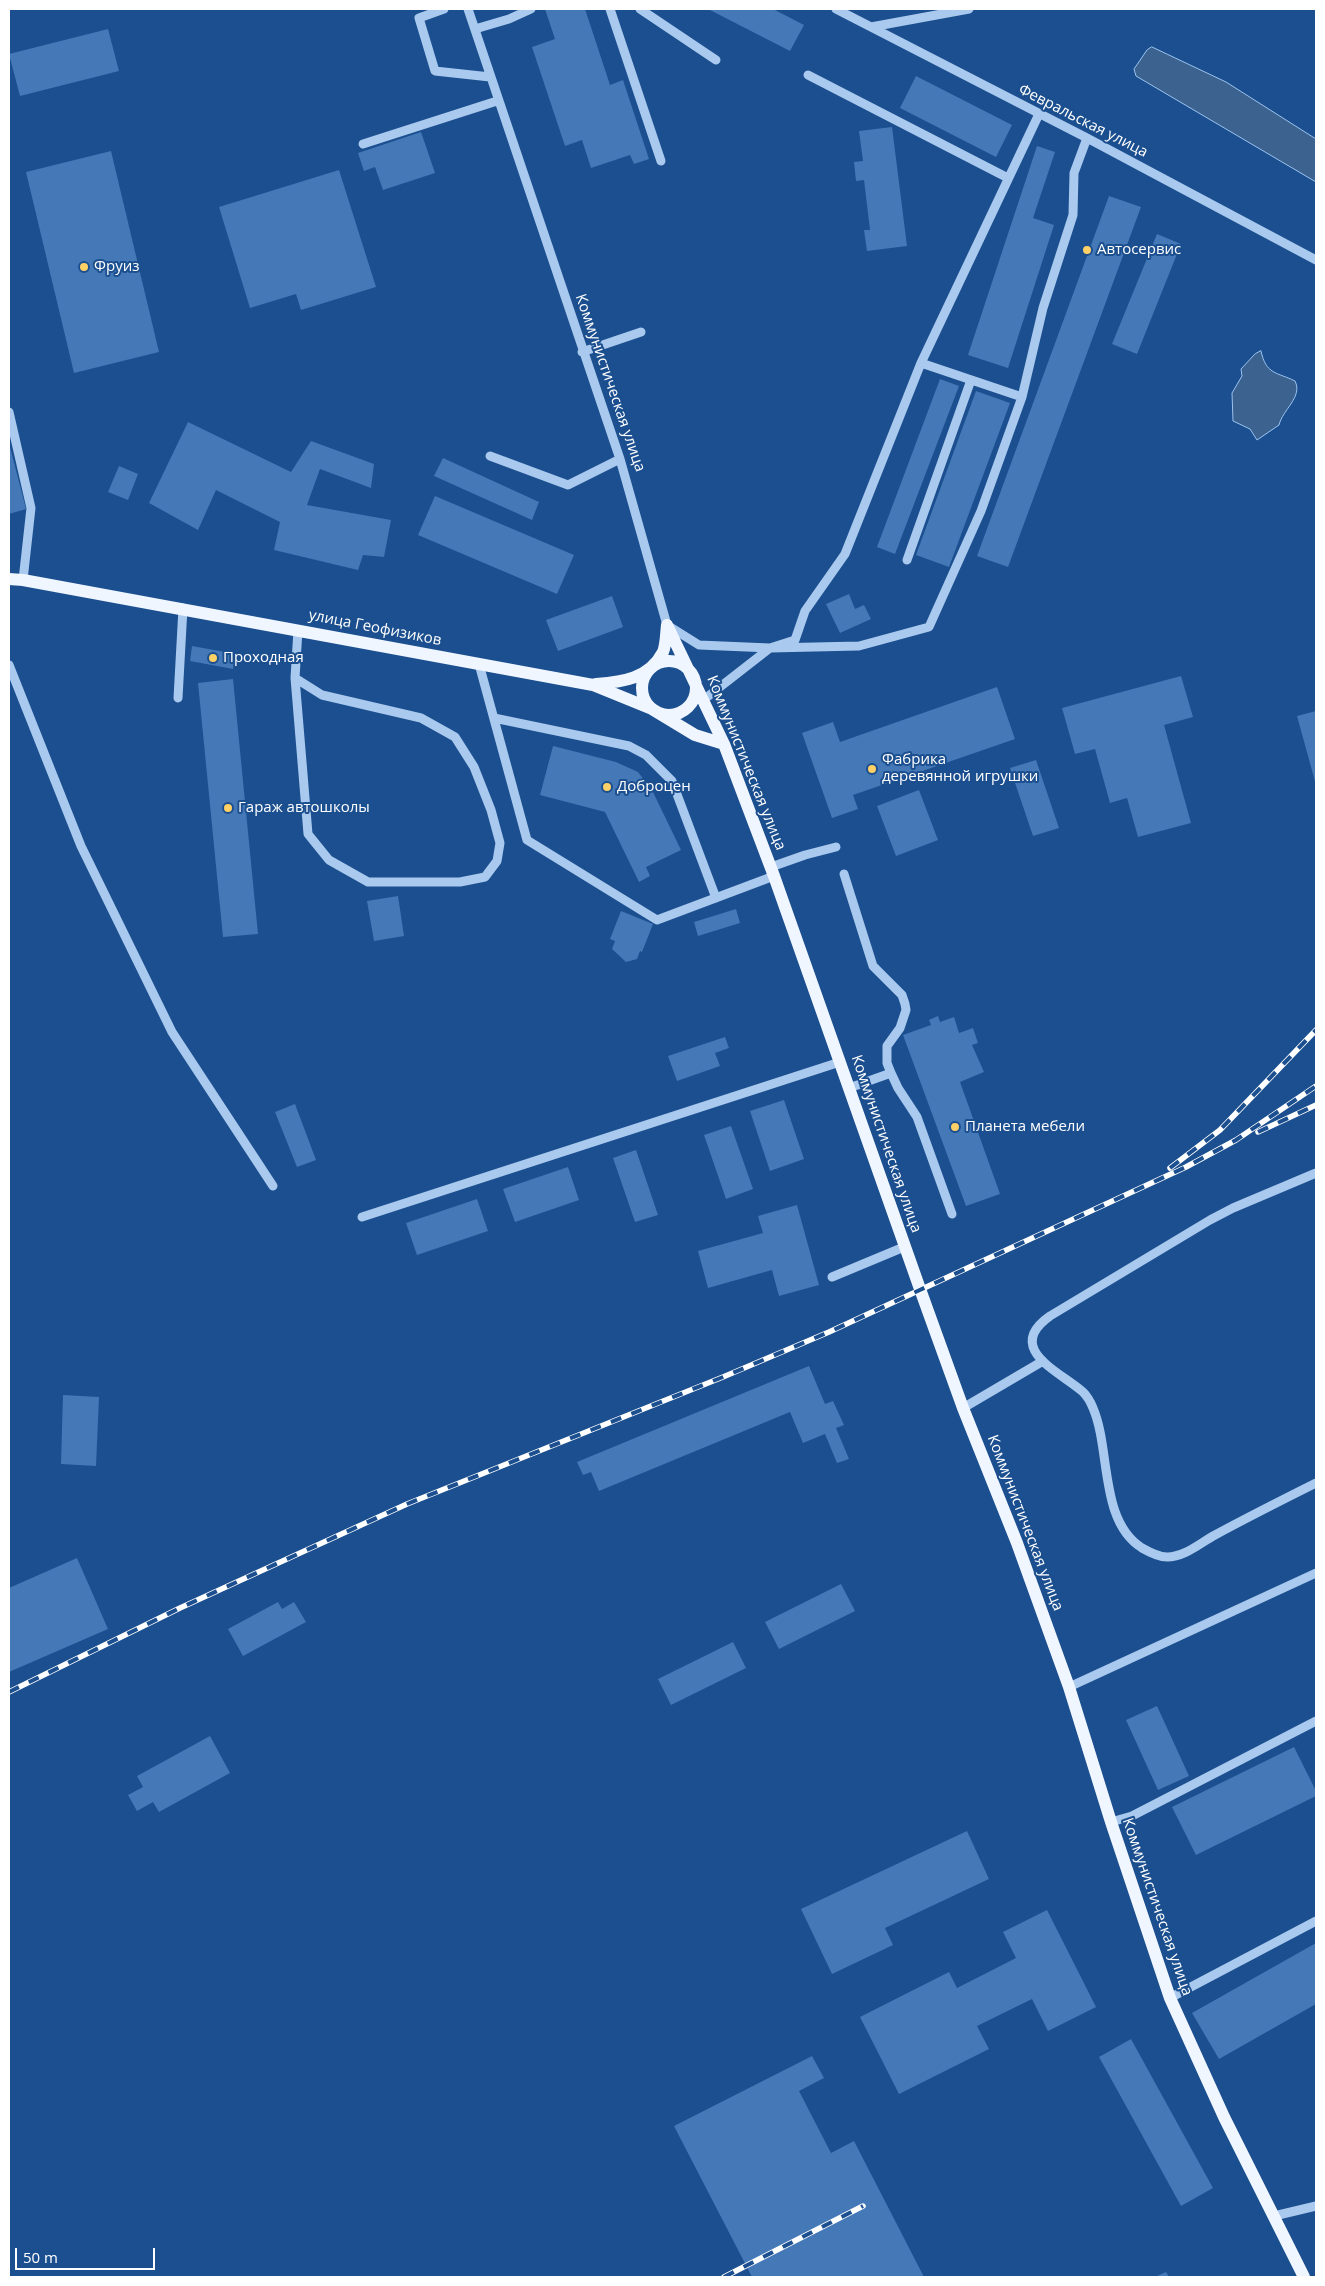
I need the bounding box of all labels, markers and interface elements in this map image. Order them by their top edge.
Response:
street label: Февральская улица [1015,81,1151,161]
place label: Автосервис [1097,241,1181,259]
marker: Автосервис [1081,244,1093,256]
place label: Фруиз [94,258,139,276]
marker: Фруиз [78,261,90,273]
street label: Коммунистическая улица [571,292,649,474]
street label: улица Геофизиков [307,606,443,650]
place label: Проходная [223,649,304,667]
marker: Проходная [207,652,219,664]
street label: Коммунистическая улица [703,673,789,853]
place label: Фабрика деревянной игрушки [882,751,1038,786]
marker: Фабрика деревянной игрушки [866,763,878,775]
place label: Доброцен [617,778,691,796]
marker: Доброцен [601,781,613,793]
place label: Гараж автошколы [238,799,370,817]
marker: Гараж автошколы [222,802,234,814]
street label: Коммунистическая улица [847,1053,925,1235]
place label: Планета мебели [965,1118,1085,1136]
marker: Планета мебели [949,1121,961,1133]
street label: Коммунистическая улица [983,1433,1067,1613]
street label: Коммунистическая улица [1118,1816,1196,1998]
scale bar [18,2238,158,2270]
text: 50 m [23,2247,58,2267]

